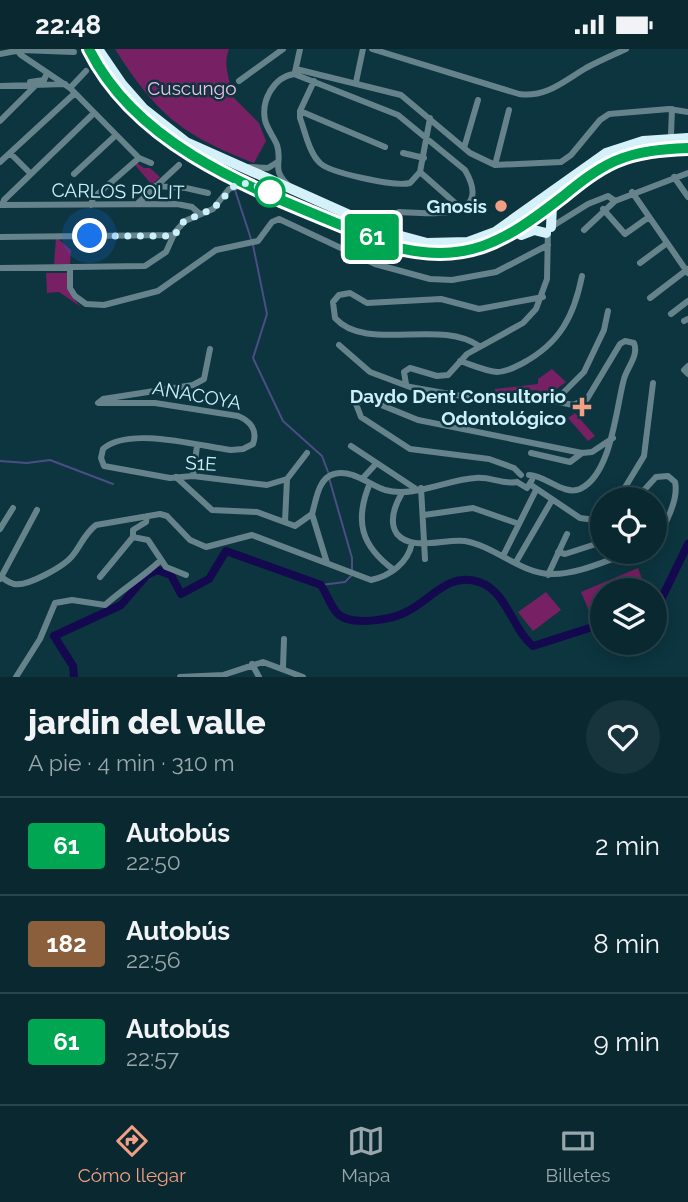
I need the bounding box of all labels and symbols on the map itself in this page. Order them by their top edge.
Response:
park label: Cuscungo [147,77,237,99]
unlabelled marker [255,177,285,207]
street label: CARLOS POLIT [51,179,185,203]
place label: Gnosis [427,195,487,217]
marker: Gnosis [493,198,509,214]
line badge: 61 [340,214,404,260]
your location [72,218,107,253]
street label: ANACOYA [151,376,243,414]
place label: Daydo Dent Consultorio Odontológico [350,385,566,429]
marker: Daydo Dent Consultorio Odontológico [572,397,592,417]
street label: S1E [185,451,217,475]

